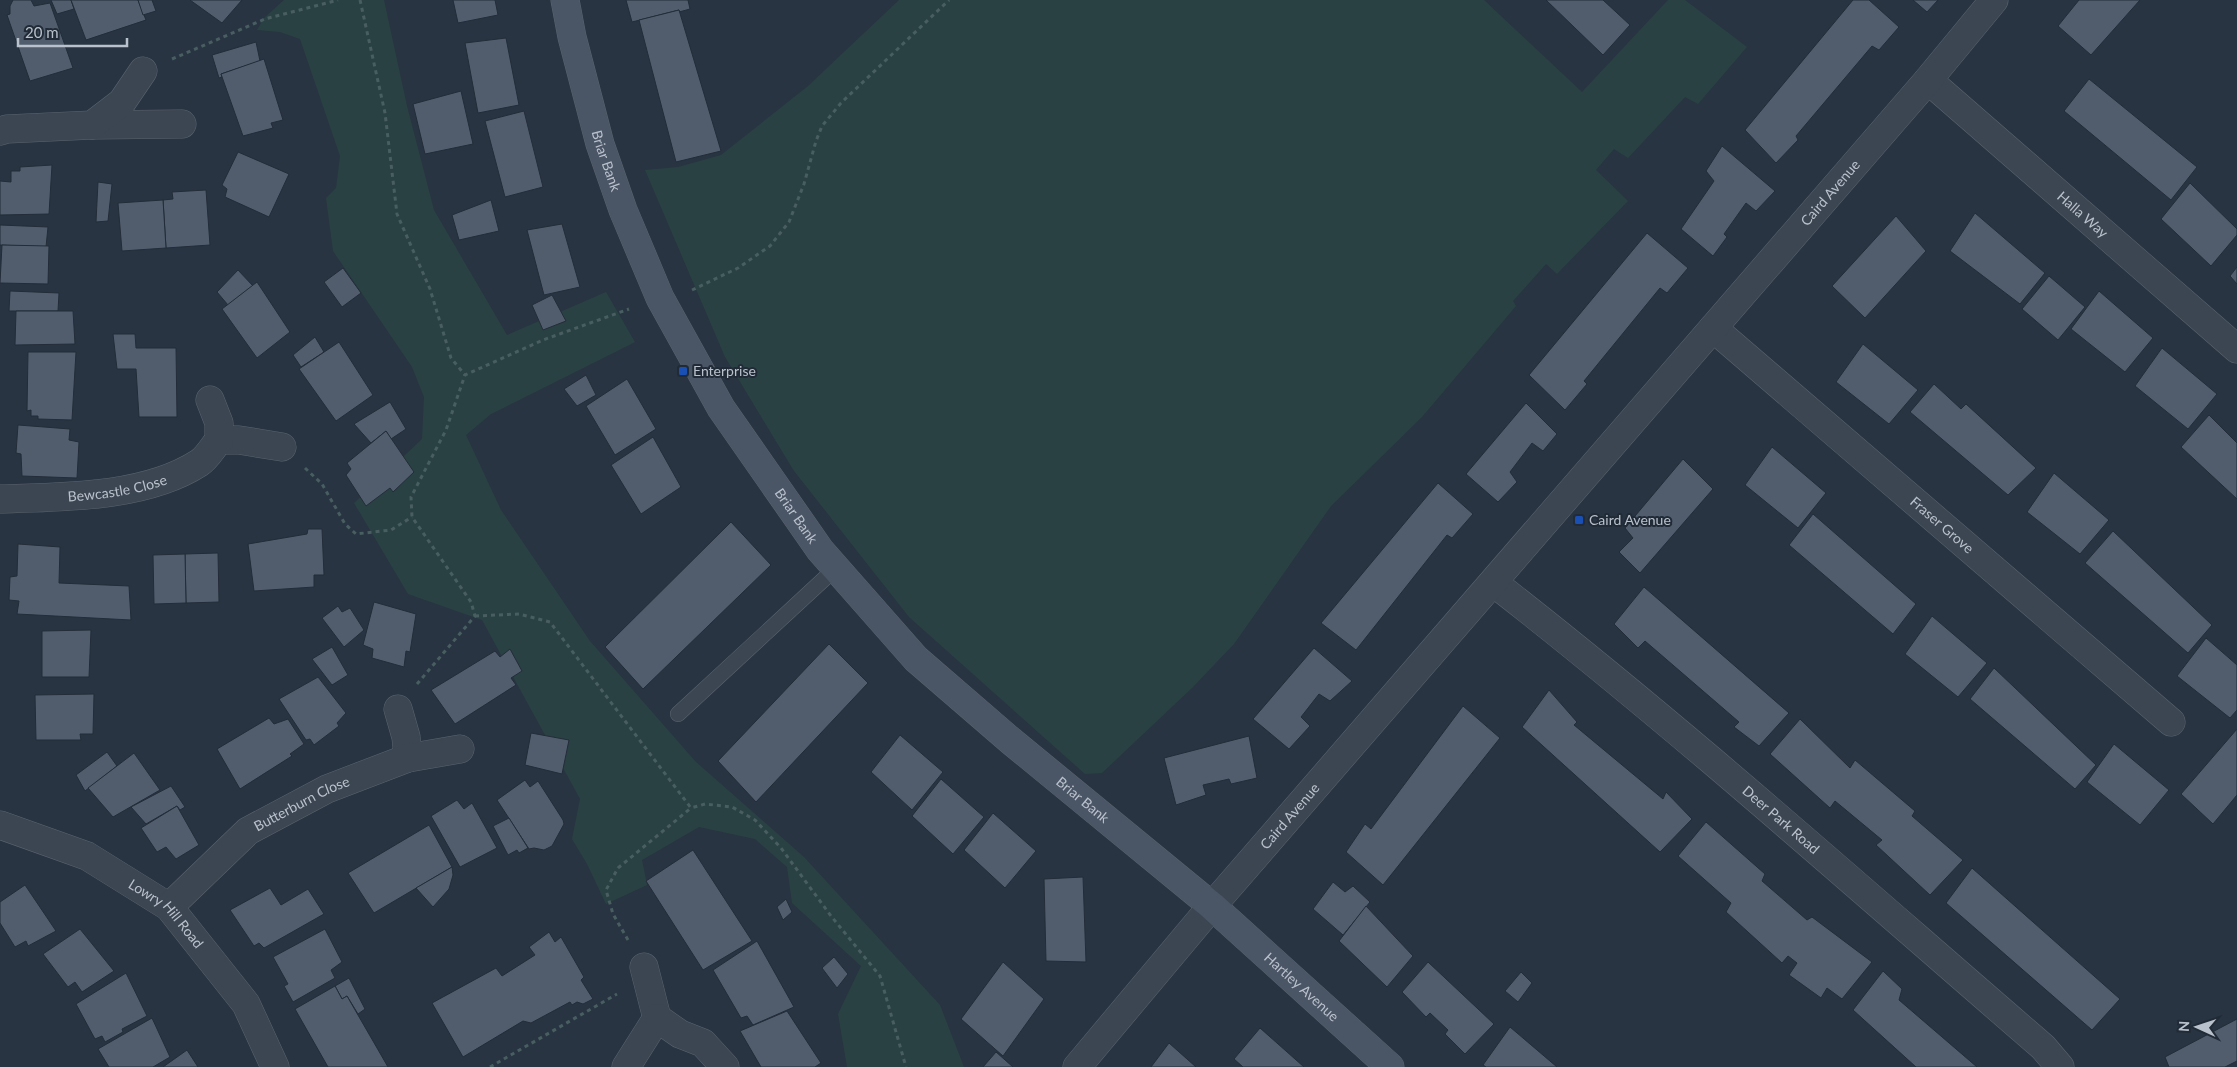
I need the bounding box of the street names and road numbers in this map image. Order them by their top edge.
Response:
street label: Briar Bank [589,128,625,194]
street label: Caird Avenue [1797,156,1863,229]
street label: Halla Way [2054,187,2113,242]
street label: Bewcastle Close [67,471,169,505]
street label: Briar Bank [772,485,822,547]
street label: Fraser Grove [1907,493,1977,557]
street label: Butterburn Close [251,772,352,834]
street label: Briar Bank [1053,773,1114,827]
street label: Caird Avenue [1256,779,1323,852]
street label: Deer Park Road [1739,782,1823,857]
street label: Lowry Hill Road [126,875,207,951]
street label: Hartley Avenue [1261,949,1343,1025]

